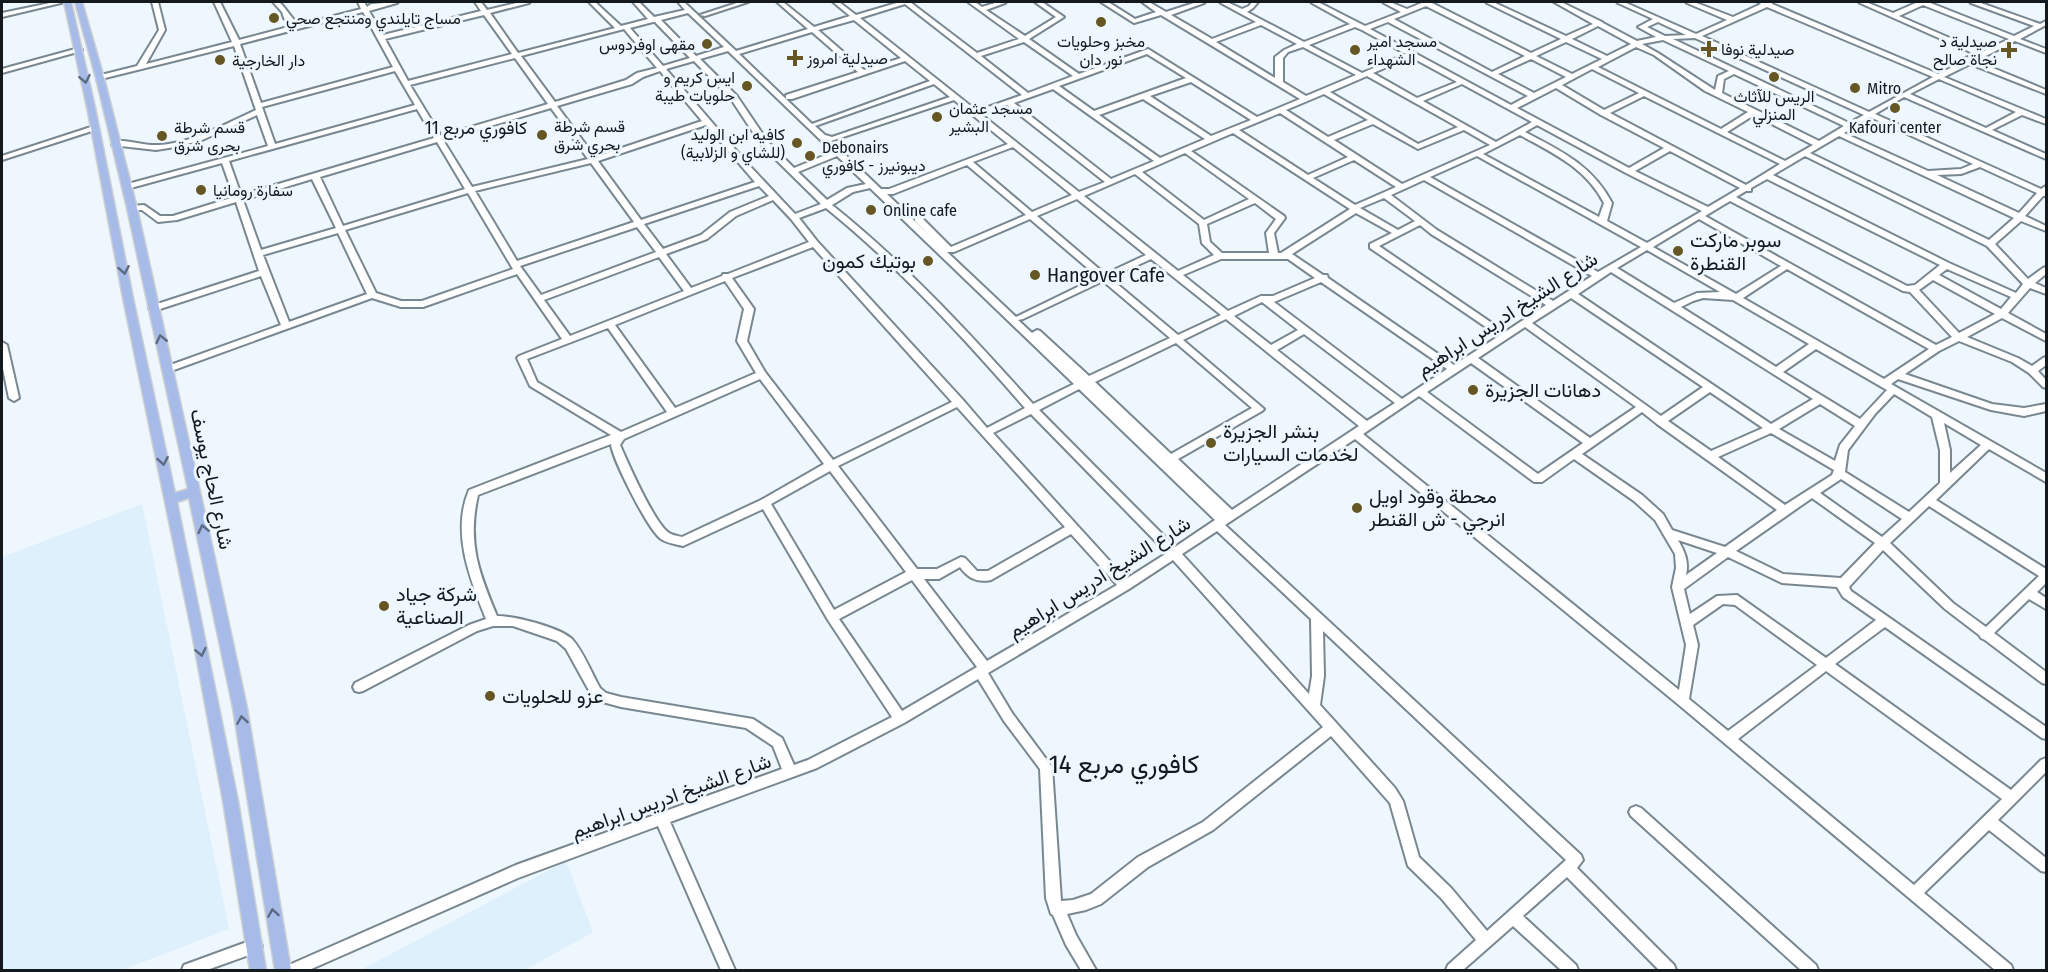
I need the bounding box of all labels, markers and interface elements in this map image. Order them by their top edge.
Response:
place label: مساج تايلندي ومنتجع صحي [286,9,461,32]
marker: مساج تايلندي ومنتجع صحي [267,11,281,25]
marker: مخبز وحلويات نور دان [1094,15,1108,29]
place label: مخبز وحلويات نور دان [1057,32,1145,70]
place label: مسجد امير الشهداء [1366,32,1437,70]
place label: صيدلية د نجاة صالح [1933,32,1997,71]
place label: مقهى اوفردوس [599,35,695,55]
marker: مقهى اوفردوس [700,37,714,51]
place label: صيدلية نوفا [1721,40,1794,60]
marker: صيدلية نوفا [1702,42,1716,56]
marker: مسجد امير الشهداء [1348,43,1362,57]
marker: صيدلية د نجاة صالح [2002,43,2016,57]
place label: صيدلية امروز [806,49,888,69]
place label: دار الخارجية [232,51,305,71]
marker: صيدلية امروز [788,51,802,65]
marker: دار الخارجية [213,53,227,67]
place label: ايس كريم و حلويات طيبة [655,68,735,106]
marker: الريس للآثاث المنزلي [1767,70,1781,84]
one-way arrow [78,74,90,84]
marker: ايس كريم و حلويات طيبة [740,79,754,93]
place label: Mitro [1867,79,1901,98]
marker: Mitro [1848,81,1862,95]
place label: الريس للآثاث المنزلي [1734,87,1814,128]
place label: مسجد عثمان البشير [948,99,1032,137]
marker: Kafouri center [1888,101,1902,115]
marker: مسجد عثمان البشير [930,110,944,124]
district label: كافوري مربع 11 [425,117,527,143]
place label: قسم شرطة بحري شرق [554,117,625,158]
place label: قسم شرطة بحرى شرق [174,118,245,156]
place label: Kafouri center [1849,118,1942,137]
place label: كافيه ابن الوليد (للشاي و الزلابية) [681,125,785,166]
marker: قسم شرطة بحري شرق [535,128,549,142]
marker: قسم شرطة بحرى شرق [155,129,169,143]
marker: كافيه ابن الوليد (للشاي و الزلابية) [790,136,804,150]
place label: Debonairs ديبونيرز - كافوري [822,138,926,179]
marker: Debonairs ديبونيرز - كافوري [803,149,817,163]
place label: سفارة رومانيا [213,181,293,201]
marker: سفارة رومانيا [194,183,208,197]
place label: Online cafe [883,201,957,220]
marker: Online cafe [864,203,878,217]
place label: سوبر ماركت القنطرة [1690,228,1781,276]
marker: سوبر ماركت القنطرة [1671,244,1685,258]
street label: شارع الشيخ ادريس ابراهيم [1412,246,1603,383]
place label: بوتيك كمون [822,249,916,274]
marker: بوتيك كمون [921,254,935,268]
place label: Hangover Cafe [1047,263,1165,287]
one-way arrow [117,265,129,275]
marker: Hangover Cafe [1028,268,1042,282]
one-way arrow [155,334,168,344]
place label: دهانات الجزيرة [1485,378,1601,403]
marker: دهانات الجزيرة [1466,383,1480,397]
street label: شارع الحاج يوسف [183,407,239,552]
place label: بنشر الجزيرة لخدمات السيارات [1223,419,1359,467]
marker: بنشر الجزيرة لخدمات السيارات [1204,436,1218,450]
one-way arrow [156,456,169,466]
place label: محطة وقود اويل انرجي - ش القنطر [1368,484,1505,536]
marker: محطة وقود اويل انرجي - ش القنطر [1350,501,1364,515]
street label: شارع الشيخ ادريس ابراهيم [1003,511,1196,645]
one-way arrow [197,525,210,535]
place label: شركة جياد الصناعية [396,582,477,629]
marker: شركة جياد الصناعية [377,599,391,613]
one-way arrow [194,647,207,657]
place label: عزو للحلويات [502,684,603,709]
marker: عزو للحلويات [483,689,497,703]
one-way arrow [236,716,249,726]
street label: شارع الشيخ ادريس ابراهيم [568,749,775,845]
district label: كافوري مربع 14 [1049,749,1199,785]
one-way arrow [268,908,280,917]

